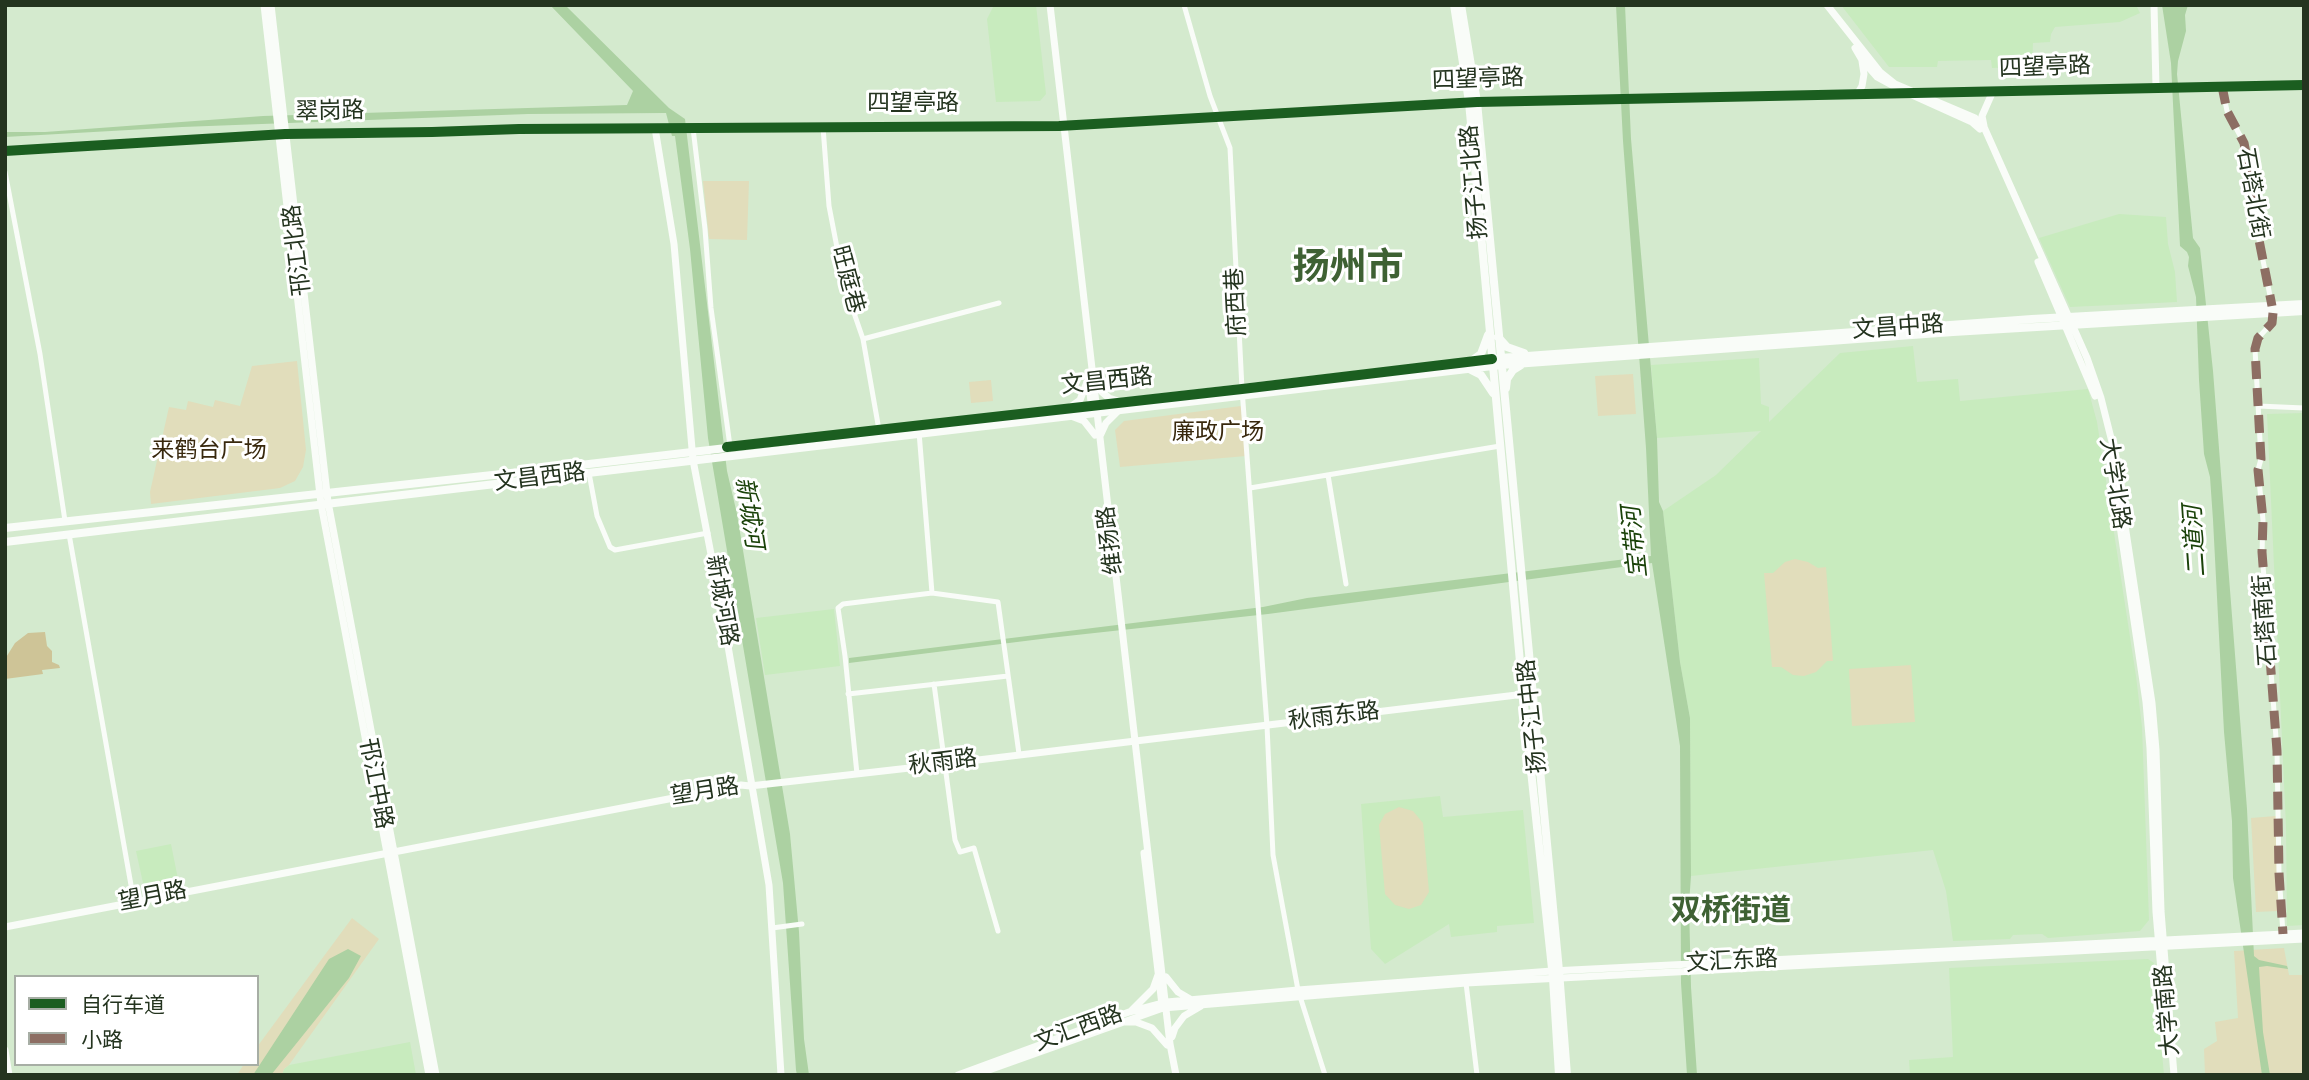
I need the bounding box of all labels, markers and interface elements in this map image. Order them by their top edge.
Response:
street label: 四望亭路 [1999,54,2091,84]
street label: 四望亭路 [1432,66,1524,96]
street label: 四望亭路 [867,91,959,119]
street label: 翠岗路 [295,99,365,127]
street label: 扬子江北路 [1457,124,1495,240]
street label: 石塔北街 [2229,146,2273,242]
street label: 邗江北路 [280,203,318,297]
street label: 旺庭巷 [824,243,868,317]
district label: 扬州市 [1293,249,1403,293]
street label: 府西巷 [1222,267,1254,337]
street label: 文昌中路 [1851,312,1945,346]
street label: 文昌西路 [1060,364,1154,402]
park label: 廉政广场 [1172,420,1264,448]
street label: 大学北路 [2092,436,2134,532]
park label: 来鹤台广场 [152,438,266,466]
street label: 文昌西路 [493,460,587,498]
water label: 新城河 [727,475,767,551]
street label: 维扬路 [1094,504,1130,576]
water label: 二道河 [2180,504,2214,578]
water label: 宝带河 [1619,505,1655,579]
street label: 新城河路 [698,553,742,649]
street label: 石塔南街 [2250,573,2284,667]
street label: 扬子江中路 [1514,657,1554,775]
street label: 秋雨东路 [1287,699,1381,737]
street label: 邗江中路 [352,736,396,832]
street label: 秋雨路 [907,746,979,782]
street label: 望月路 [669,774,741,812]
street label: 望月路 [117,878,189,918]
district label: 双桥街道 [1671,895,1791,931]
street label: 文汇东路 [1685,947,1779,979]
street label: 大学南路 [2151,963,2187,1057]
legend [14,975,259,1066]
text: 自行车道 [81,990,165,1020]
street label: 文汇西路 [1031,1001,1127,1059]
text: 小路 [81,1025,123,1055]

